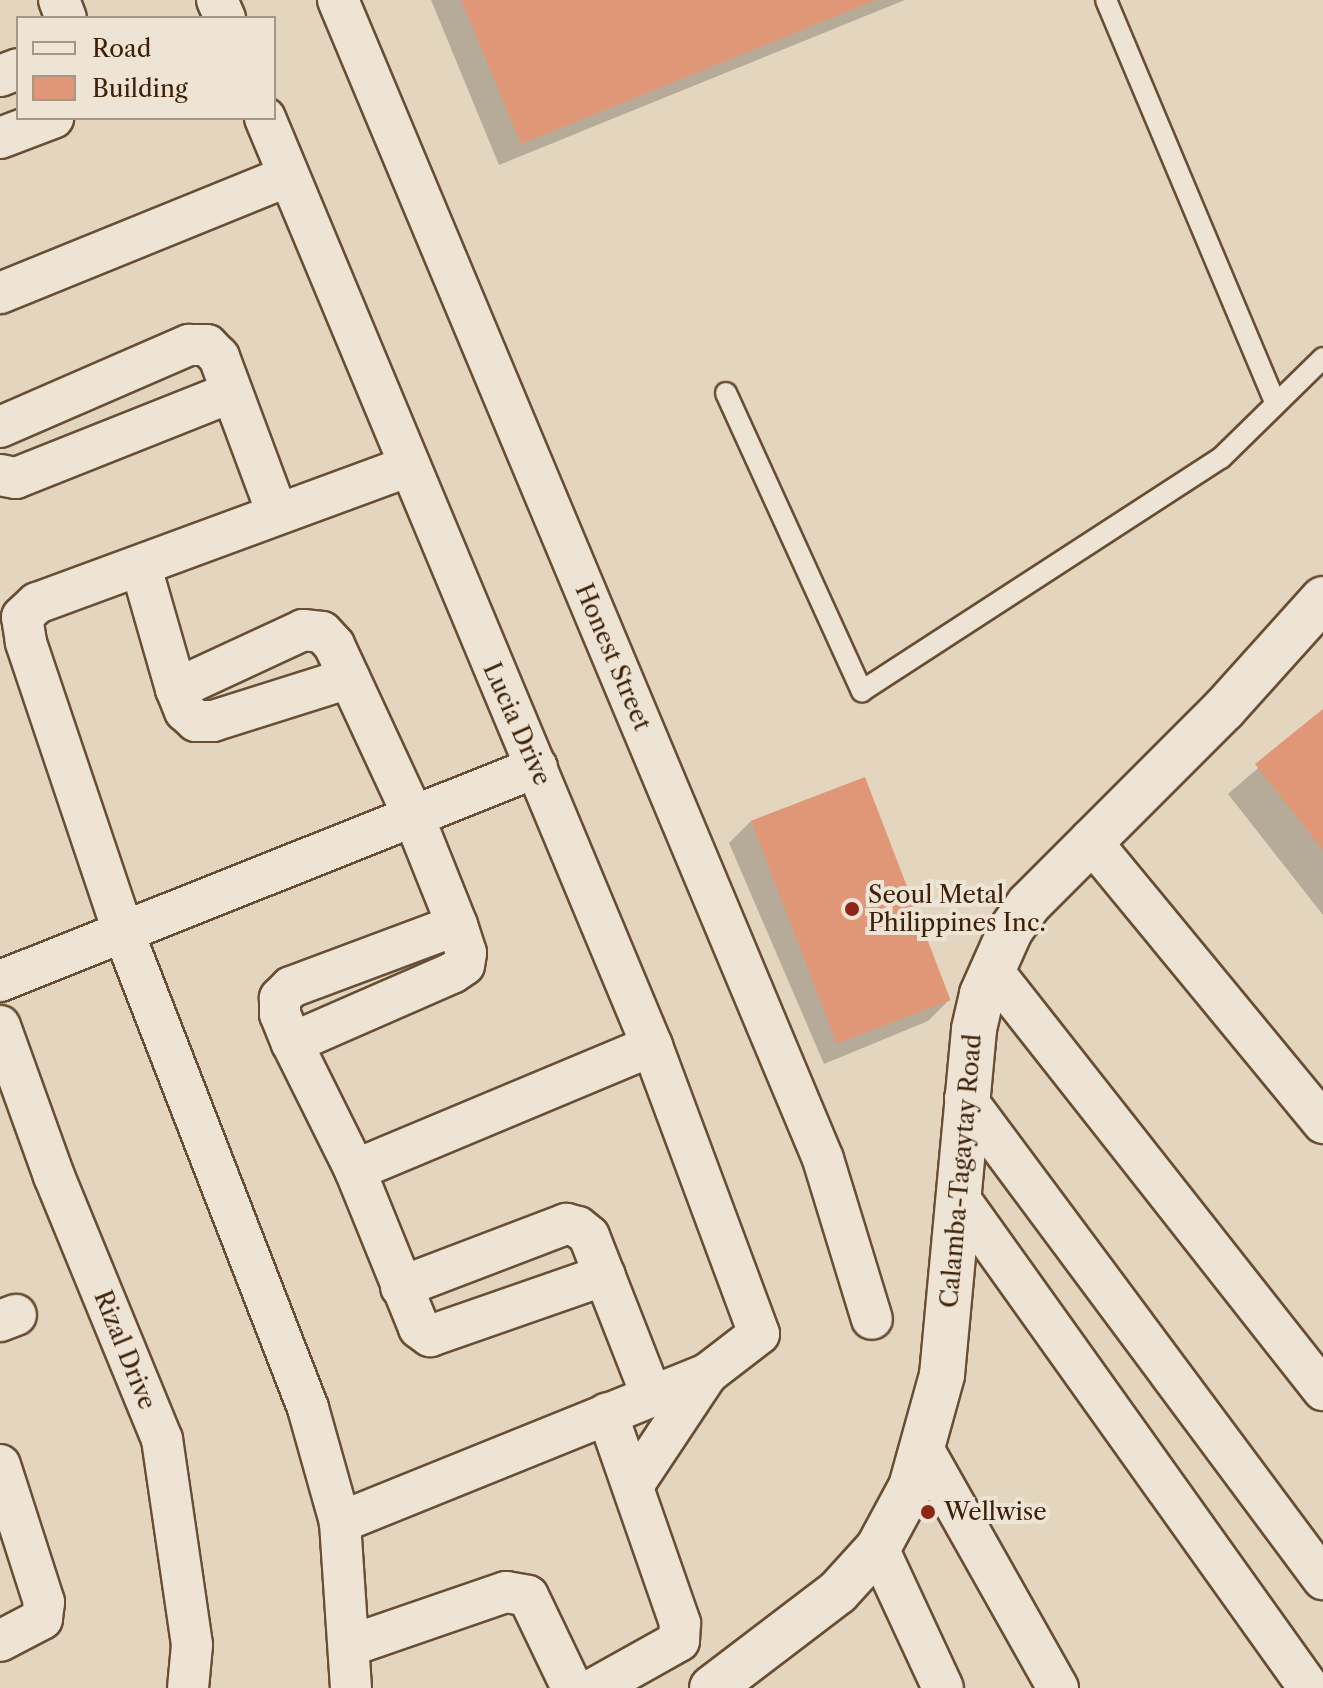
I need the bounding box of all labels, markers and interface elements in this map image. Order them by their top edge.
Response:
legend [16,16,276,120]
text: Road [92,34,151,63]
text: Building [92,74,188,103]
street label: Honest Street [569,579,657,735]
street label: Lucia Drive [477,658,557,790]
place label: Seoul Metal Philippines Inc. [868,881,1046,937]
marker: Seoul Metal Philippines Inc. [843,900,861,918]
street label: Calamba-Tagaytay Road [935,1032,987,1310]
street label: Rizal Drive [88,1286,162,1414]
place label: Wellwise [944,1498,1047,1526]
marker: Wellwise [919,1503,937,1521]

